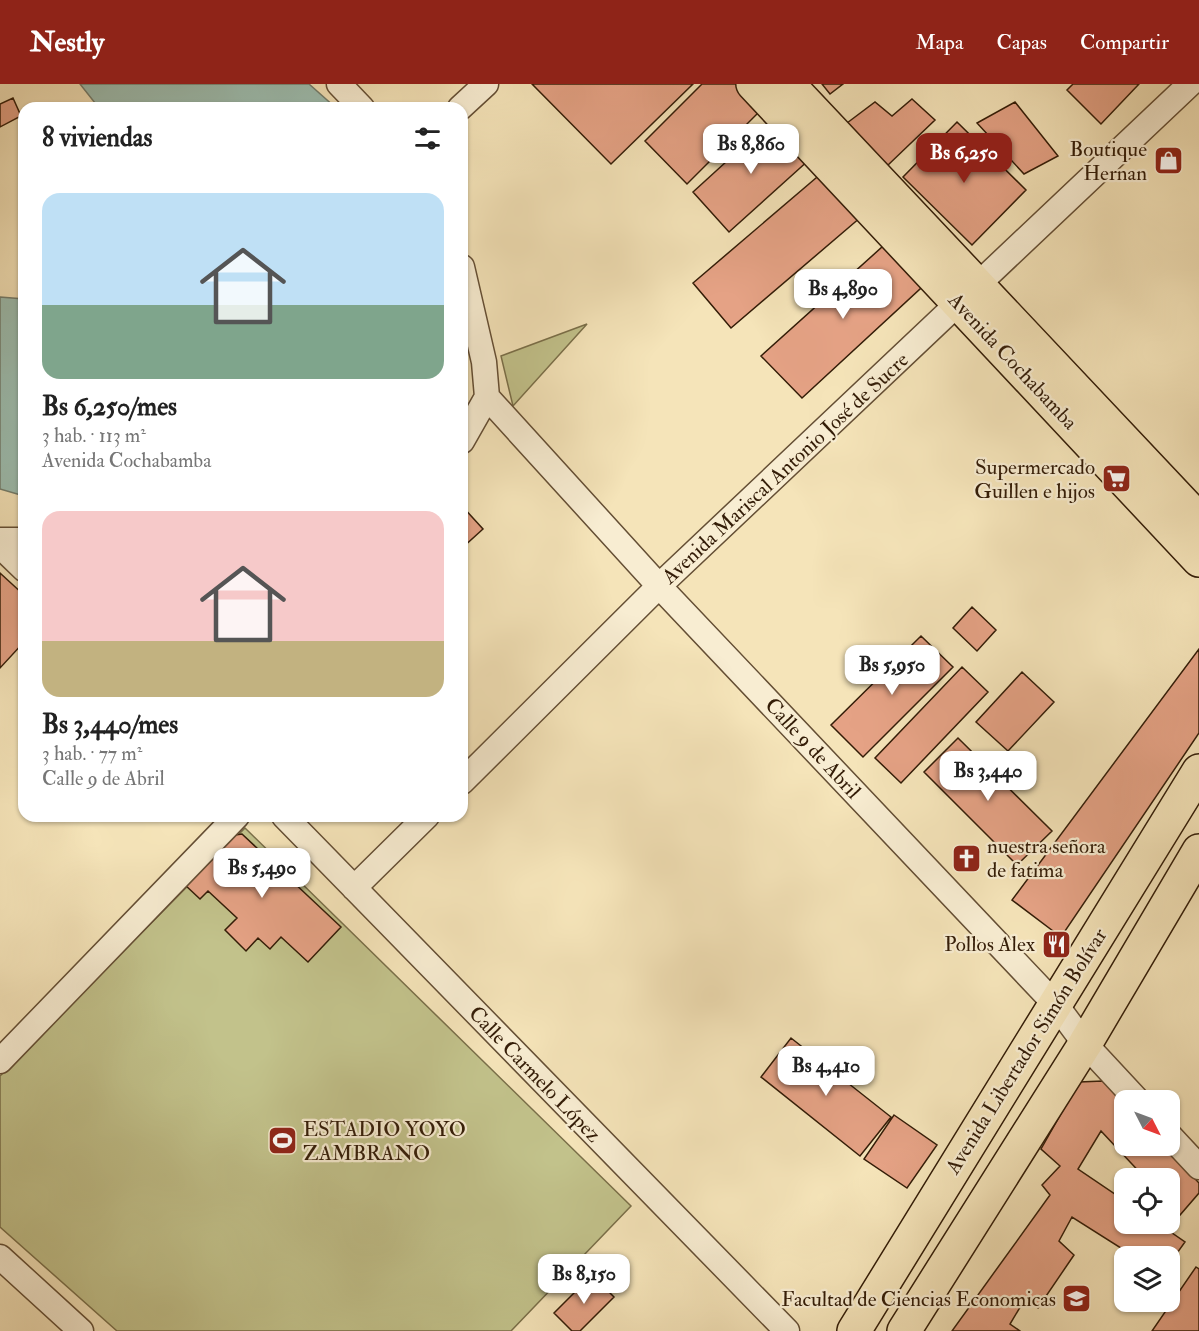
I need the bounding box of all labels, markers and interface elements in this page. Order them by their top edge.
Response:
text: Nestly [30,25,104,60]
text: Mapa [916,29,964,56]
text: Capas [997,29,1047,56]
text: Compartir [1080,29,1169,56]
text: 8 viviendas [42,122,152,154]
icon: filters [411,122,444,155]
pin: Bs 8,860 [689,124,813,175]
text: Bs 8,860 [717,131,785,156]
pin: Bs 6,250 [902,133,1026,184]
place label: Boutique Hernan [1069,136,1147,187]
text: Bs 6,250 [930,140,998,165]
shop icon: Boutique Hernan [1152,145,1184,177]
icon: home [189,232,297,340]
pin: Bs 4,890 [781,269,905,320]
text: Bs 4,890 [808,276,878,301]
street label: Avenida Cochabamba [941,286,1083,436]
street label: Avenida Mariscal Antonio José de Sucre [656,347,915,591]
text: Bs 6,250/mes [42,391,177,423]
text: 3 hab. · 113 m² [42,423,146,448]
text: Avenida Cochabamba [42,448,211,473]
place label: Supermercado Guillen e hijos [974,454,1095,505]
supermarket icon: Supermercado Guillen e hijos [1100,463,1132,495]
icon: home [189,550,297,658]
pin: Bs 5,950 [830,645,954,696]
text: Bs 5,950 [859,652,925,677]
street label: Calle 9 de Abril [759,692,867,805]
text: Bs 3,440/mes [42,709,178,741]
text: 3 hab. · 77 m² [42,741,142,766]
pin: Bs 3,440 [926,751,1050,802]
text: Bs 3,440 [954,758,1022,783]
text: Calle 9 de Abril [42,766,165,791]
place label: nuestra señora de fatima [987,833,1106,884]
church icon: nuestra señora de fatima [950,842,982,874]
pin: Bs 5,490 [200,848,324,899]
text: Bs 5,490 [227,855,297,880]
street label: Avenida Libertador Simón Bolívar [939,923,1113,1180]
restaurant icon: Pollos Alex [1040,928,1072,960]
place label: Pollos Alex [944,931,1036,958]
street label: Calle Carmelo López [463,1000,607,1148]
pin: Bs 4,410 [764,1046,888,1097]
text: Bs 4,410 [792,1053,860,1078]
north arrow [1114,1090,1180,1156]
map controls [1114,1090,1180,1312]
place label: ESTADIO YOYO ZAMBRANO [303,1116,466,1167]
sports icon: ESTADIO YOYO ZAMBRANO [266,1125,298,1157]
button: locate [1114,1168,1180,1234]
button: layers [1114,1246,1180,1312]
pin: Bs 8,150 [522,1254,646,1305]
text: Bs 8,150 [552,1261,616,1286]
school or university icon: Facultad de Ciencias Economicas [1061,1283,1093,1315]
place label: Facultad de Ciencias Economicas [781,1286,1056,1313]

